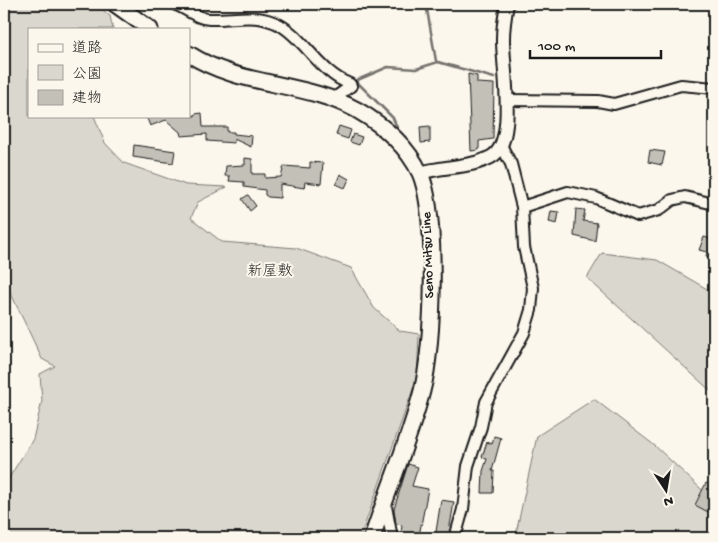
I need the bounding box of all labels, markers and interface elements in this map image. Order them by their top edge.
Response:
legend [28,28,190,118]
scale bar [530,28,662,60]
text: 100 m [537,38,576,56]
text: 道路 [72,40,102,58]
text: 公園 [72,66,102,84]
text: 建物 [72,90,102,108]
street label: Seno Mitsu Line [419,211,439,299]
district label: 新屋敷 [247,262,293,281]
north arrow [640,464,690,514]
text: N [662,491,674,510]

